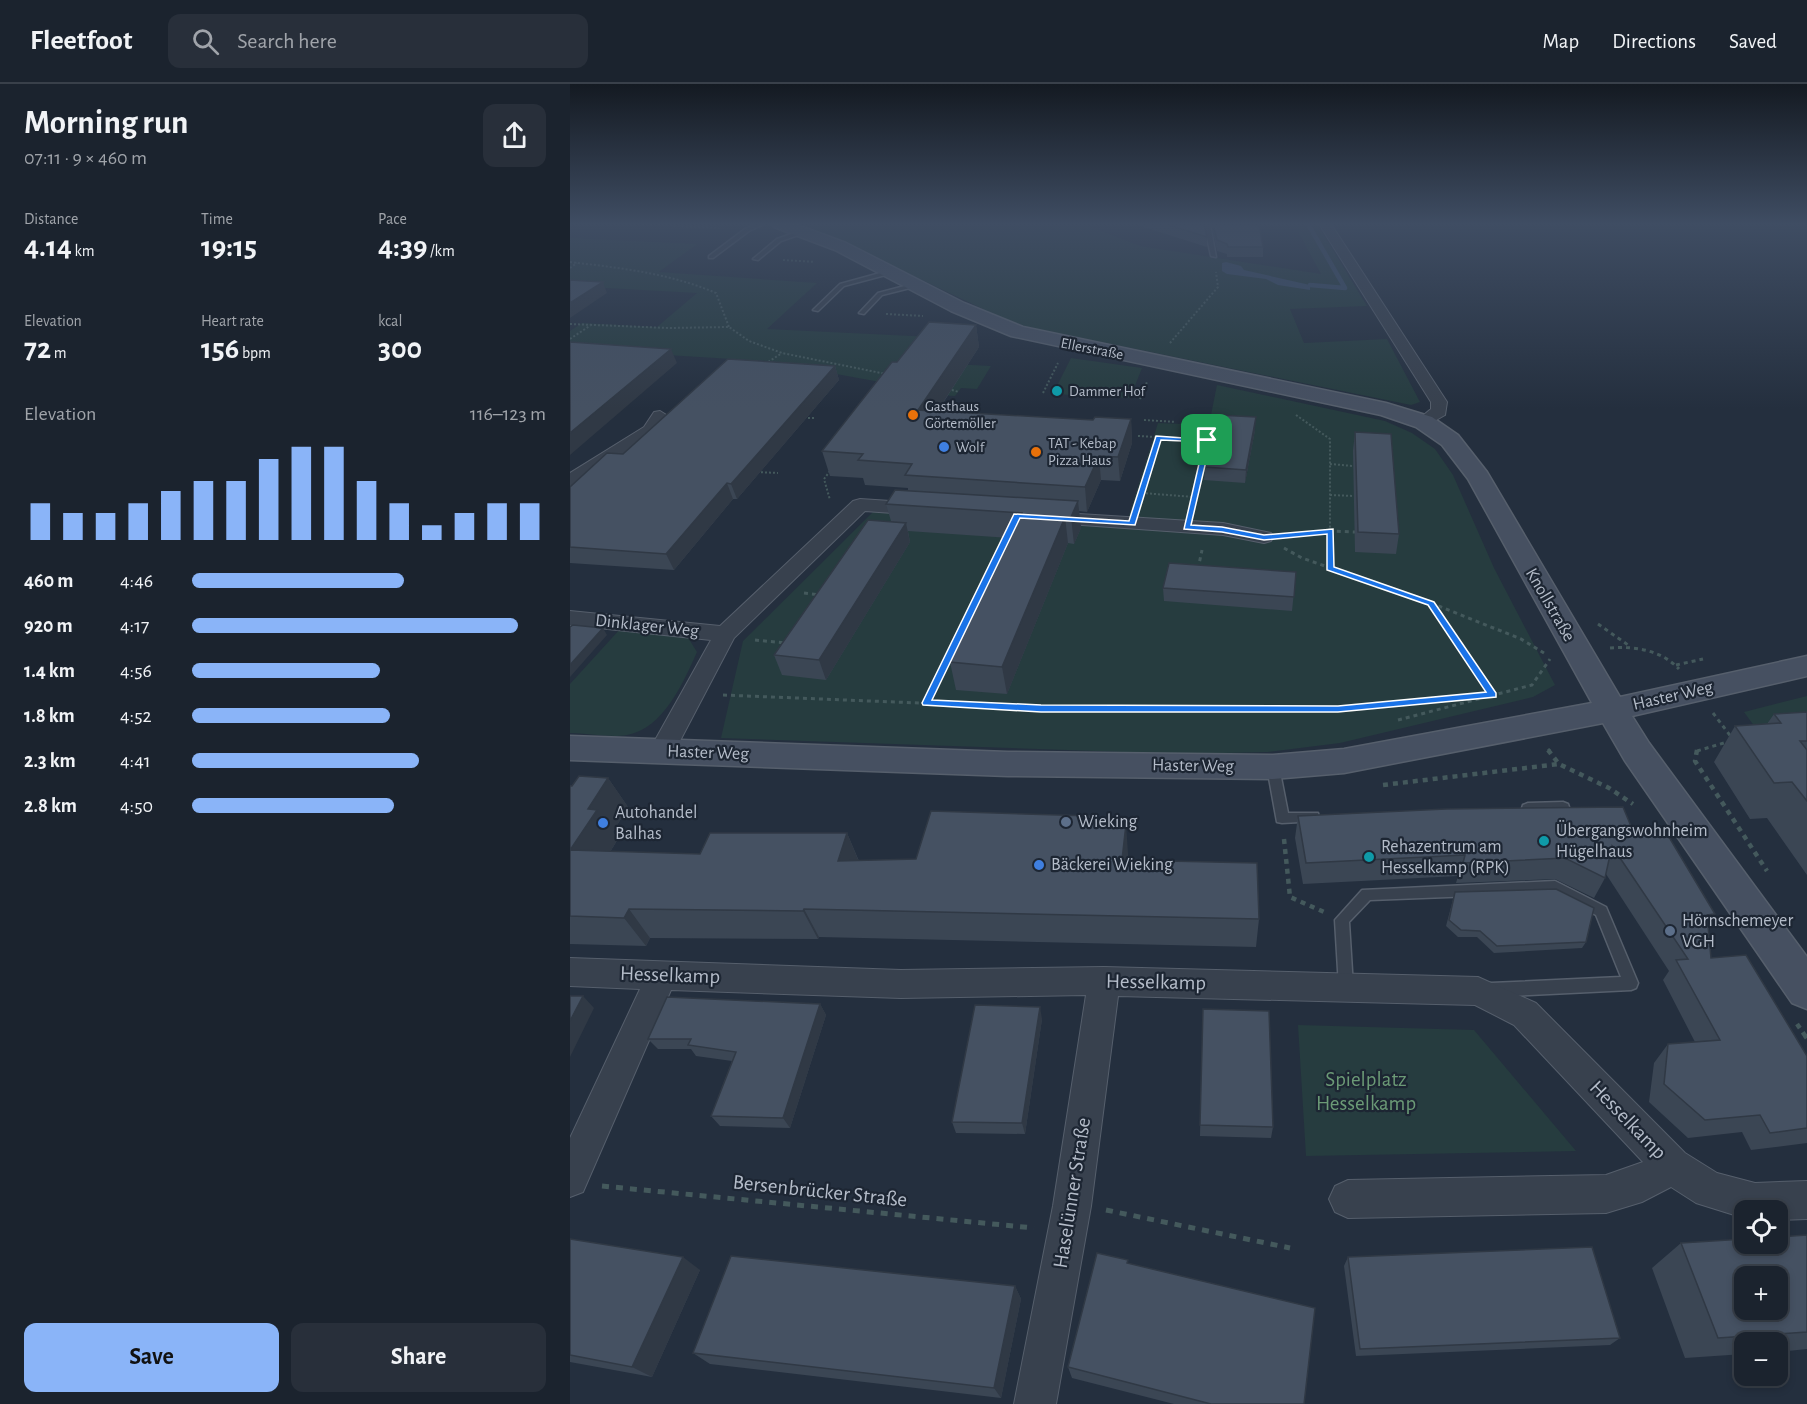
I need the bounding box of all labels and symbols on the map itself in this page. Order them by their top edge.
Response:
street label: Ellerstraße [1059,336,1125,362]
marker: Dammer Hof [1050,384,1064,398]
place label: Dammer Hof [1069,384,1147,399]
place label: Gasthaus Görtemöller [925,399,996,431]
marker: Gasthaus Görtemöller [906,408,920,422]
pin [1181,414,1232,465]
place label: TAT - Kebap Pizza Haus [1048,436,1116,468]
marker: Wolf [937,440,951,454]
place label: Wolf [956,440,986,455]
marker: TAT - Kebap Pizza Haus [1029,445,1043,459]
street label: Knollstraße [1522,565,1578,645]
street label: Dinklager Weg [594,612,700,640]
street label: Haster Weg [1631,678,1715,714]
street label: Haster Weg [667,743,749,763]
street label: Haster Weg [1152,756,1234,776]
place label: Autohandel Balhas [615,804,697,843]
place label: Wieking [1078,813,1138,831]
marker: Wieking [1059,815,1073,829]
marker: Autohandel Balhas [596,816,610,830]
place label: Übergangswohnheim Hügelhaus [1556,820,1708,861]
marker: Übergangswohnheim Hügelhaus [1537,834,1551,848]
place label: Rehazentrum am Hesselkamp (RPK) [1381,838,1510,877]
marker: Rehazentrum am Hesselkamp (RPK) [1362,850,1376,864]
place label: Bäckerei Wieking [1051,856,1173,874]
marker: Bäckerei Wieking [1032,858,1046,872]
place label: Hörnschemeyer VGH [1682,912,1793,951]
marker: Hörnschemeyer VGH [1663,924,1677,938]
street label: Hesselkamp [620,963,720,987]
street label: Hesselkamp [1106,971,1206,993]
park label: Spielplatz Hesselkamp [1316,1069,1416,1114]
street label: Hesselkamp [1586,1077,1670,1163]
street label: Haselünner Straße [1050,1116,1094,1270]
street label: Bersenbrücker Straße [732,1171,908,1211]

